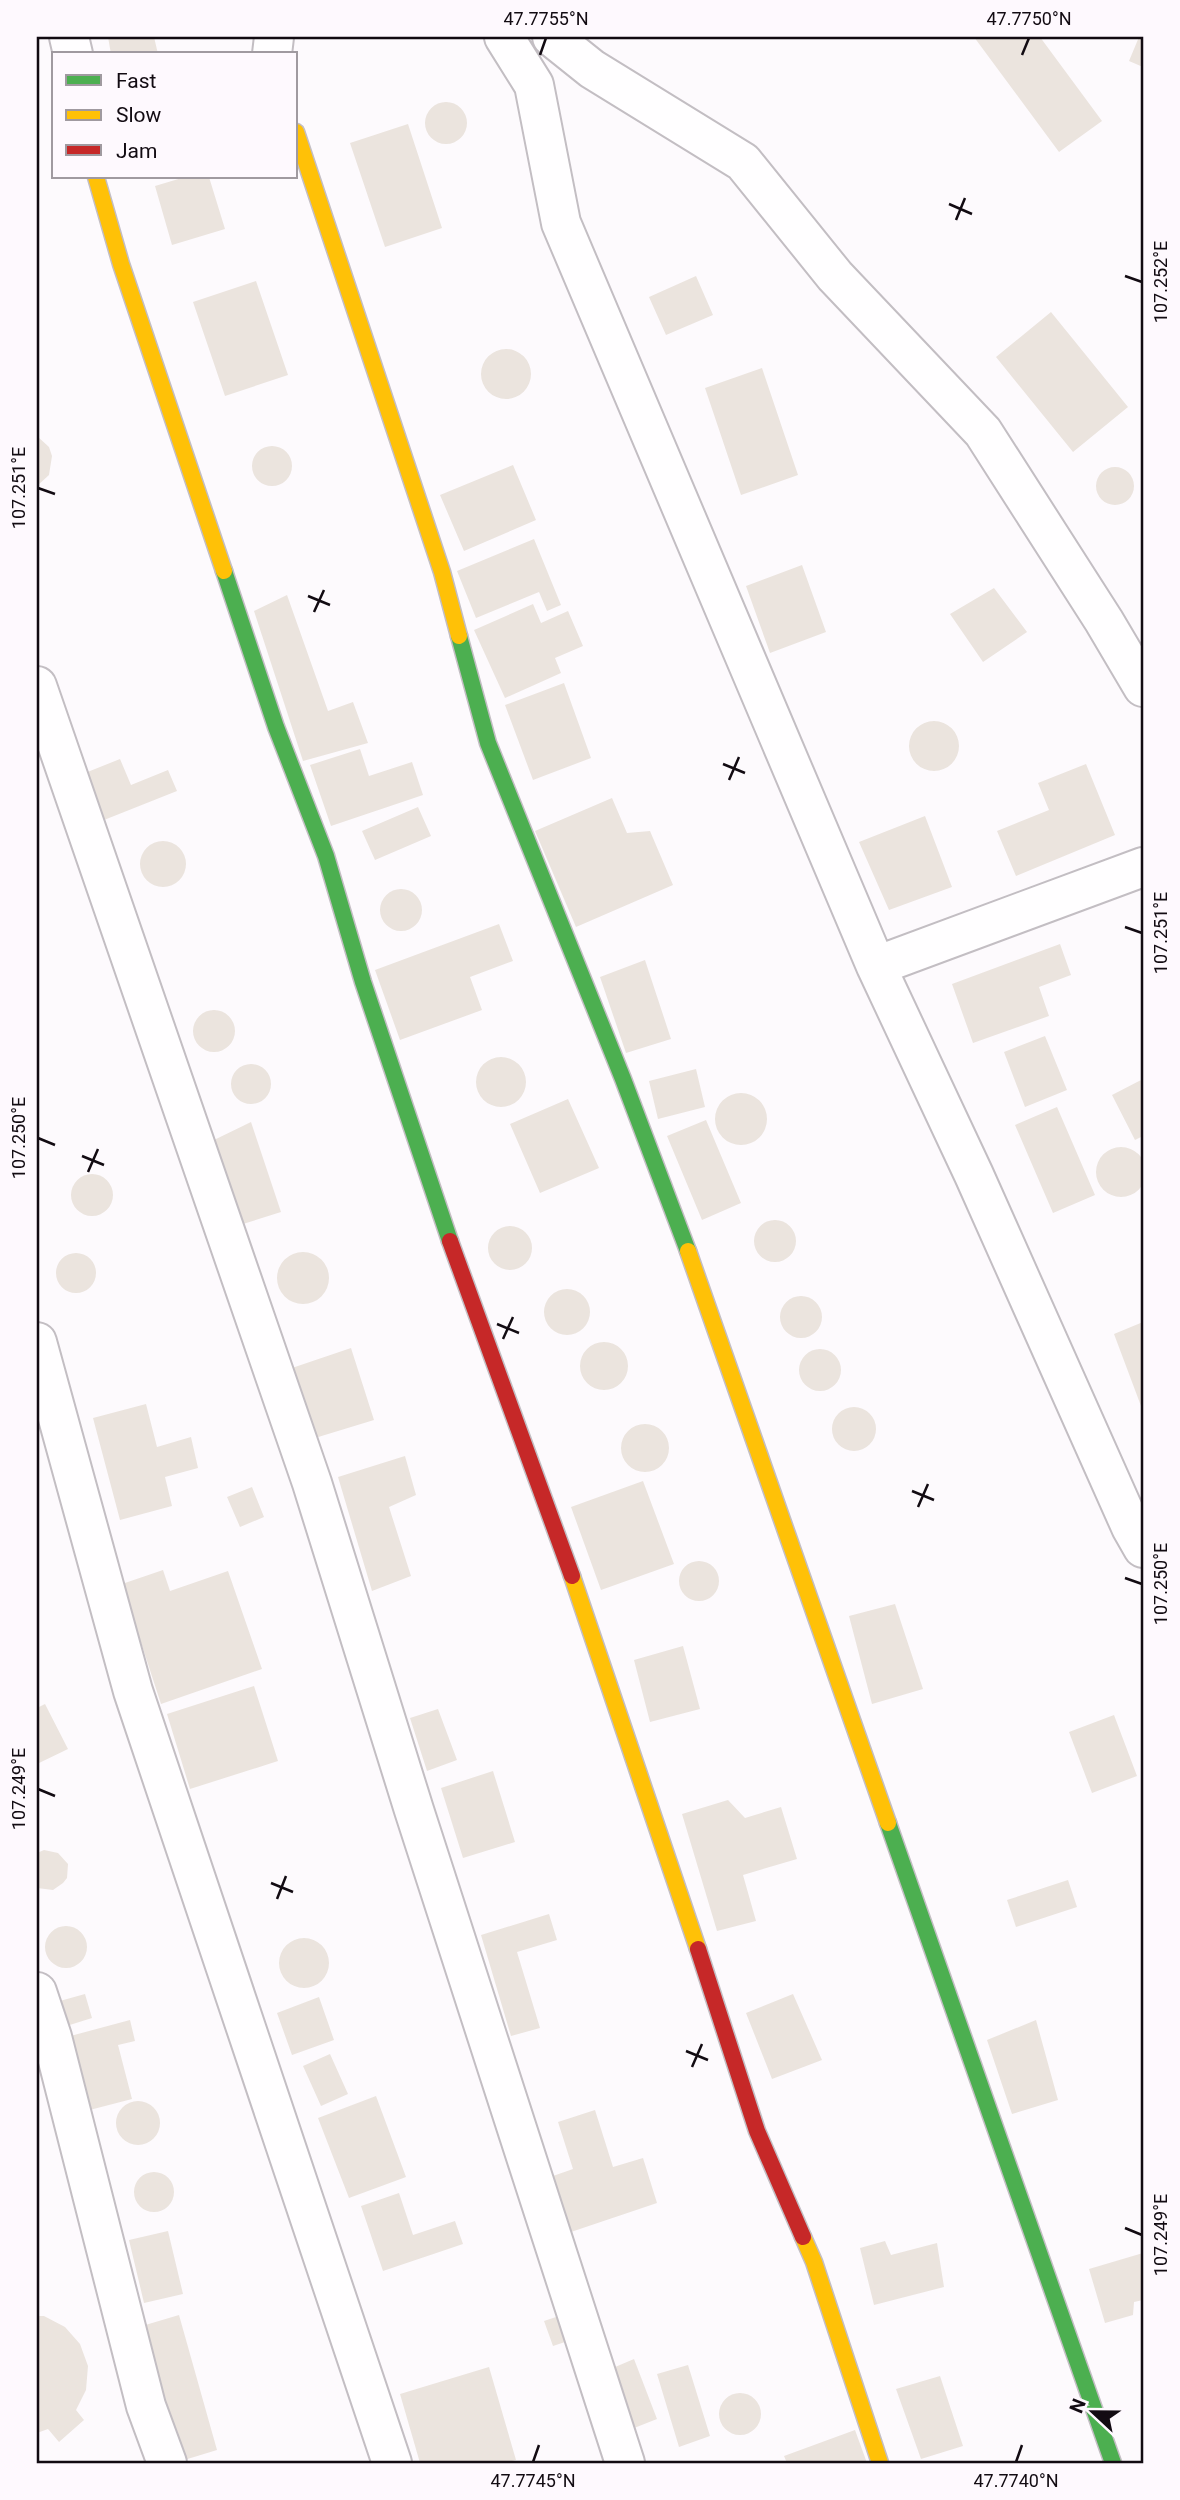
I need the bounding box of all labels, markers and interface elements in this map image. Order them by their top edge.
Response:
text: 47.7755°N [503,8,589,29]
text: 47.7750°N [986,8,1072,29]
legend [52,52,298,178]
text: Fast [116,69,157,93]
text: Slow [116,103,162,127]
text: Jam [116,139,157,163]
text: 107.252°E [1150,241,1171,323]
text: 107.251°E [8,447,29,529]
text: 107.251°E [1150,892,1171,974]
text: 107.250°E [8,1097,29,1179]
text: 107.250°E [1150,1543,1171,1625]
text: 107.249°E [8,1748,29,1830]
text: 107.249°E [1150,2194,1171,2276]
north arrow [1058,2378,1128,2448]
text: N [1065,2395,1091,2416]
text: 47.7745°N [490,2470,576,2491]
text: 47.7740°N [973,2470,1059,2491]

